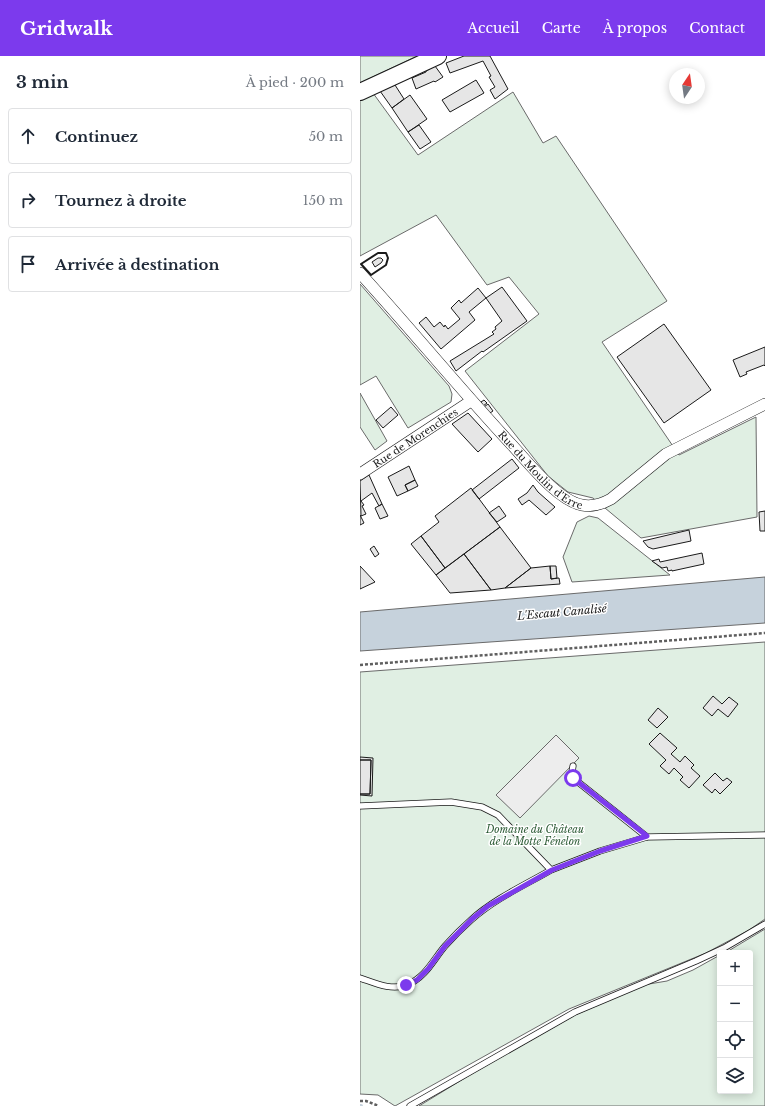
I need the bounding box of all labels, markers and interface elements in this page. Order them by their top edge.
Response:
text: Gridwalk [20,17,113,40]
text: Accueil [467,19,520,37]
text: Carte [542,19,581,37]
text: À propos [603,19,667,37]
text: Contact [689,19,745,37]
north arrow [669,68,705,104]
text: 3 min [16,72,69,93]
text: À pied · 200 m [246,74,344,91]
icon: ahead [17,125,39,147]
text: Continuez [55,127,138,146]
text: 50 m [309,128,343,145]
icon: right [17,189,39,211]
text: Tournez à droite [55,191,187,210]
text: 150 m [303,192,343,209]
icon: arrive [17,253,39,275]
text: Arrivée à destination [55,255,219,274]
street label: Rue de Morenchies [370,405,461,471]
street label: Rue du Moulin d'Erre [495,428,584,512]
water label: L'Escaut Canalisé [516,601,608,623]
route start [564,769,582,787]
park label: Domaine du Château de la Motte Fénelon [485,823,584,848]
map controls [717,950,753,1094]
button: + [717,950,753,986]
route end [397,976,415,994]
button: − [717,986,753,1022]
button: locate [717,1022,753,1058]
button: layers [717,1058,753,1094]

